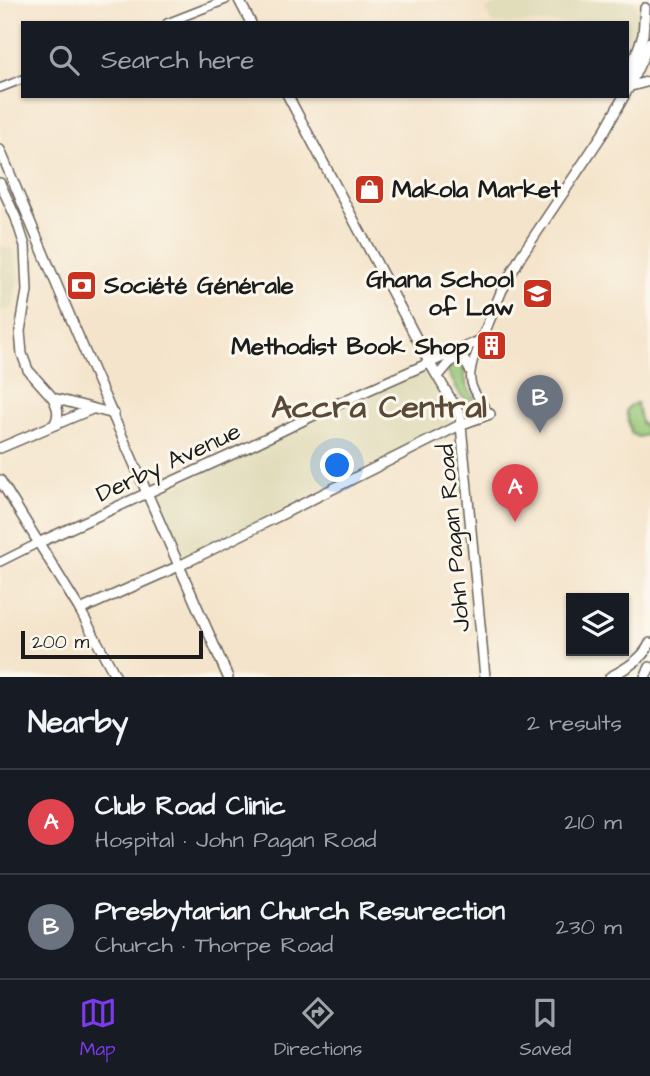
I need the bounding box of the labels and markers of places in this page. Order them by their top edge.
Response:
shop icon: Makola Market [352,172,386,206]
place label: Makola Market [392,173,561,207]
place label: Ghana School of Law [366,263,514,325]
bank icon: Société Générale [64,268,98,302]
place label: Société Générale [103,269,294,303]
school or university icon: Ghana School of Law [520,276,554,310]
building icon: Methodist Book Shop [475,329,509,363]
place label: Methodist Book Shop [231,330,470,364]
pin: B [517,375,563,433]
pin: A [492,464,538,522]

